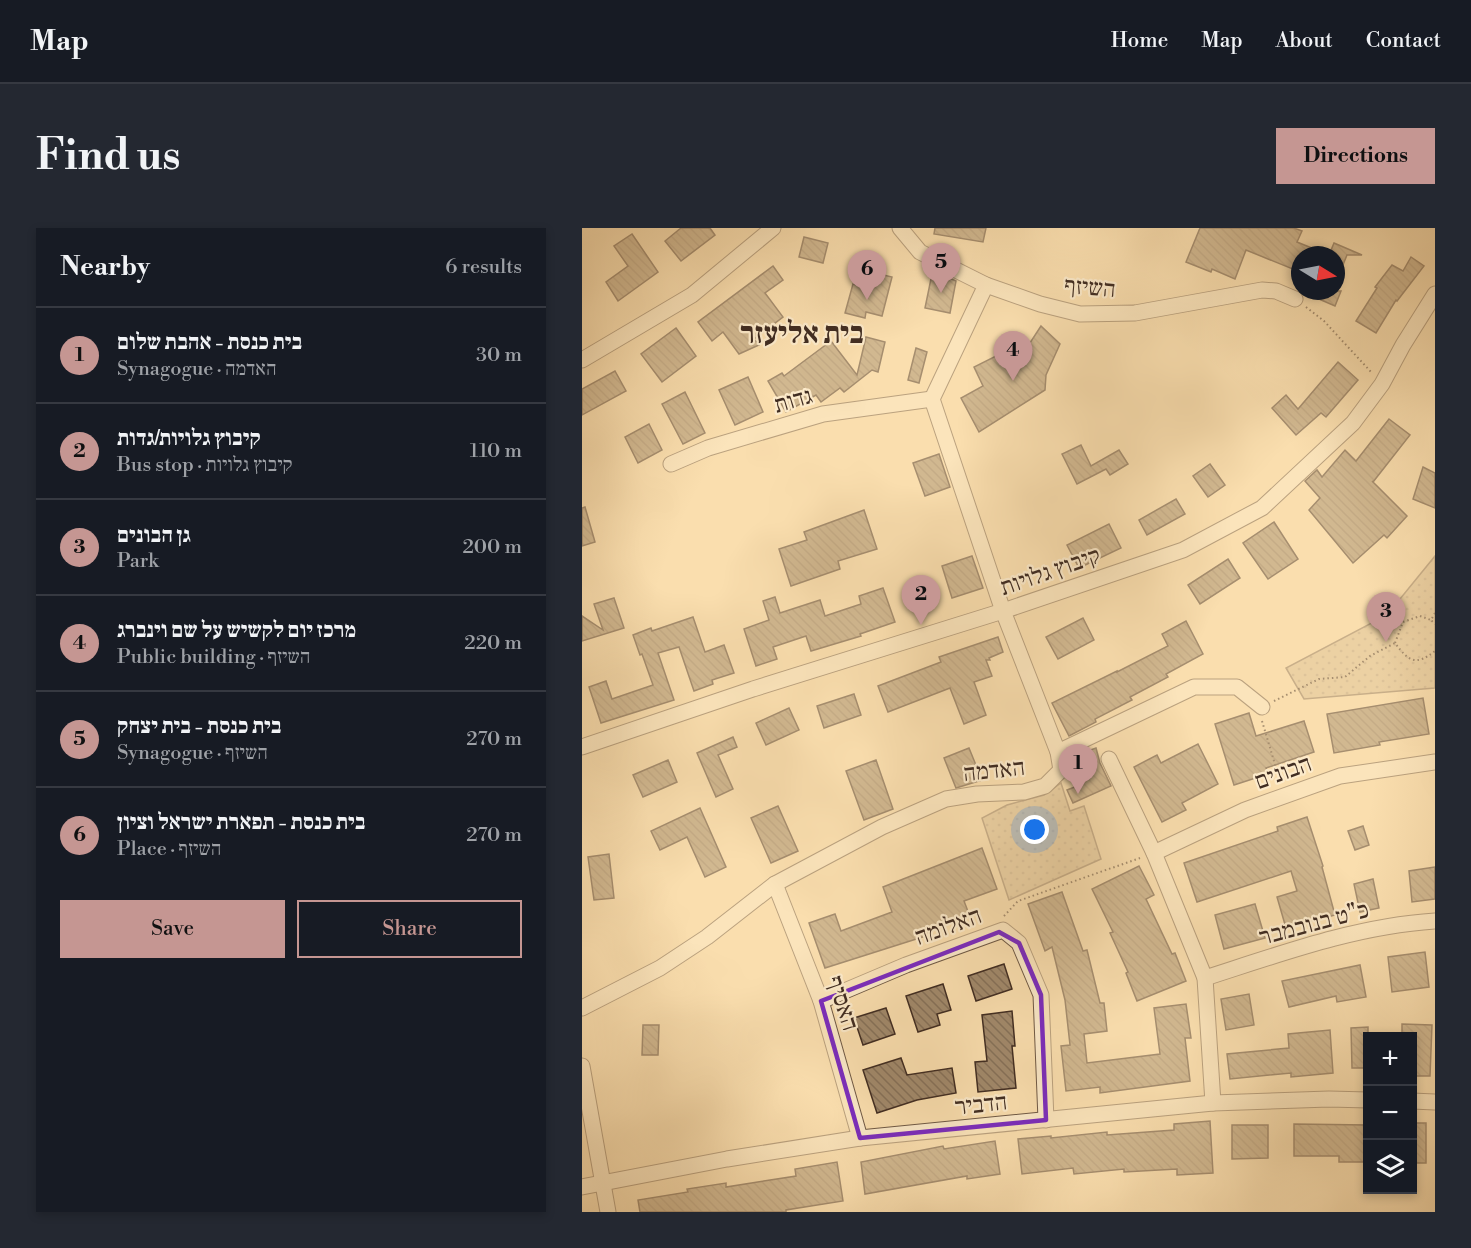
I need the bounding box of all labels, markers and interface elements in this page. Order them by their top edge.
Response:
text: Map [30,24,89,59]
text: Home [1111,28,1168,54]
text: Map [1201,28,1243,54]
text: About [1276,28,1333,54]
text: Contact [1366,28,1441,54]
button: Directions [1276,128,1435,184]
text: Find us [36,130,180,183]
pin: 5 [922,244,960,293]
north arrow [1291,246,1345,300]
pin: 6 [848,250,886,300]
text: Nearby [60,251,150,283]
text: 6 results [445,255,522,280]
street label: השיזף [1063,271,1117,305]
district label: בית אליעזר [740,315,864,353]
text: בית כנסת - אהבת שלום [117,329,302,356]
pin: 4 [994,332,1032,381]
text: 1 [75,343,84,368]
text: 30 m [476,343,522,368]
text: Synagogue · האדמה [117,357,277,382]
street label: גדות [770,381,816,421]
text: קיבוץ גלויות/גדות [117,425,261,452]
text: 2 [73,439,86,464]
text: 110 m [470,439,522,464]
text: Bus stop · קיבוץ גלויות [117,453,293,478]
text: גן הבונים [117,522,191,549]
text: 3 [73,535,86,560]
text: 200 m [462,535,522,560]
street label: קיבוץ גלויות [996,541,1105,603]
text: Park [117,549,159,574]
pin: 2 [902,576,940,625]
pin: 3 [1366,592,1406,642]
text: מרכז יום לקשיש על שם וינברג [117,617,356,644]
text: 4 [73,631,86,656]
text: 220 m [464,631,522,656]
text: Public building · השיזף [117,645,310,670]
text: בית כנסת - בית יצחק [117,713,281,740]
text: 5 [73,727,86,752]
text: 270 m [466,727,522,752]
text: Synagogue · השיזף [117,741,268,766]
pin: 1 [1058,744,1098,794]
street label: הבונים [1251,749,1316,797]
street label: האדמה [962,753,1026,789]
text: בית כנסת - תפארת ישראל וציון [117,809,365,836]
your location [1020,815,1049,844]
text: 6 [73,823,86,848]
text: 270 m [466,823,522,848]
text: Place · השיזף [117,837,221,862]
street label: כ"ט בנובמבר [1256,895,1372,953]
button: Save [60,900,285,958]
button: Share [297,900,522,958]
street label: האלומה [911,901,986,953]
street label: האסיף [819,972,865,1034]
map controls [1363,1032,1417,1194]
button: + [1363,1032,1417,1086]
button: − [1363,1086,1417,1140]
street label: הדביר [953,1087,1009,1123]
button: layers [1363,1140,1417,1194]

